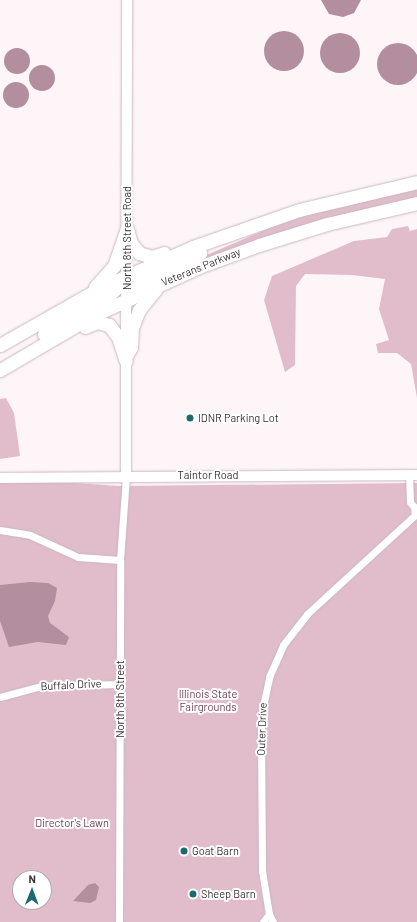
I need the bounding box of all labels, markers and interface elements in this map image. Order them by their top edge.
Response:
street label: North 8th Street Road [120,186,134,290]
street label: Veterans Parkway [159,245,243,289]
place label: IDNR Parking Lot [198,411,279,425]
marker: IDNR Parking Lot [185,413,195,423]
street label: Taintor Road [178,468,238,482]
street label: North 8th Street [113,660,127,738]
street label: Buffalo Drive [40,677,102,693]
park label: Illinois State Fairgrounds [179,688,237,714]
street label: Outer Drive [254,702,270,756]
park label: Director's Lawn [35,816,109,830]
place label: Goat Barn [192,844,239,858]
marker: Goat Barn [179,846,189,856]
north arrow [12,870,52,910]
text: N [28,872,36,885]
place label: Sheep Barn [201,887,256,901]
marker: Sheep Barn [188,889,198,899]

